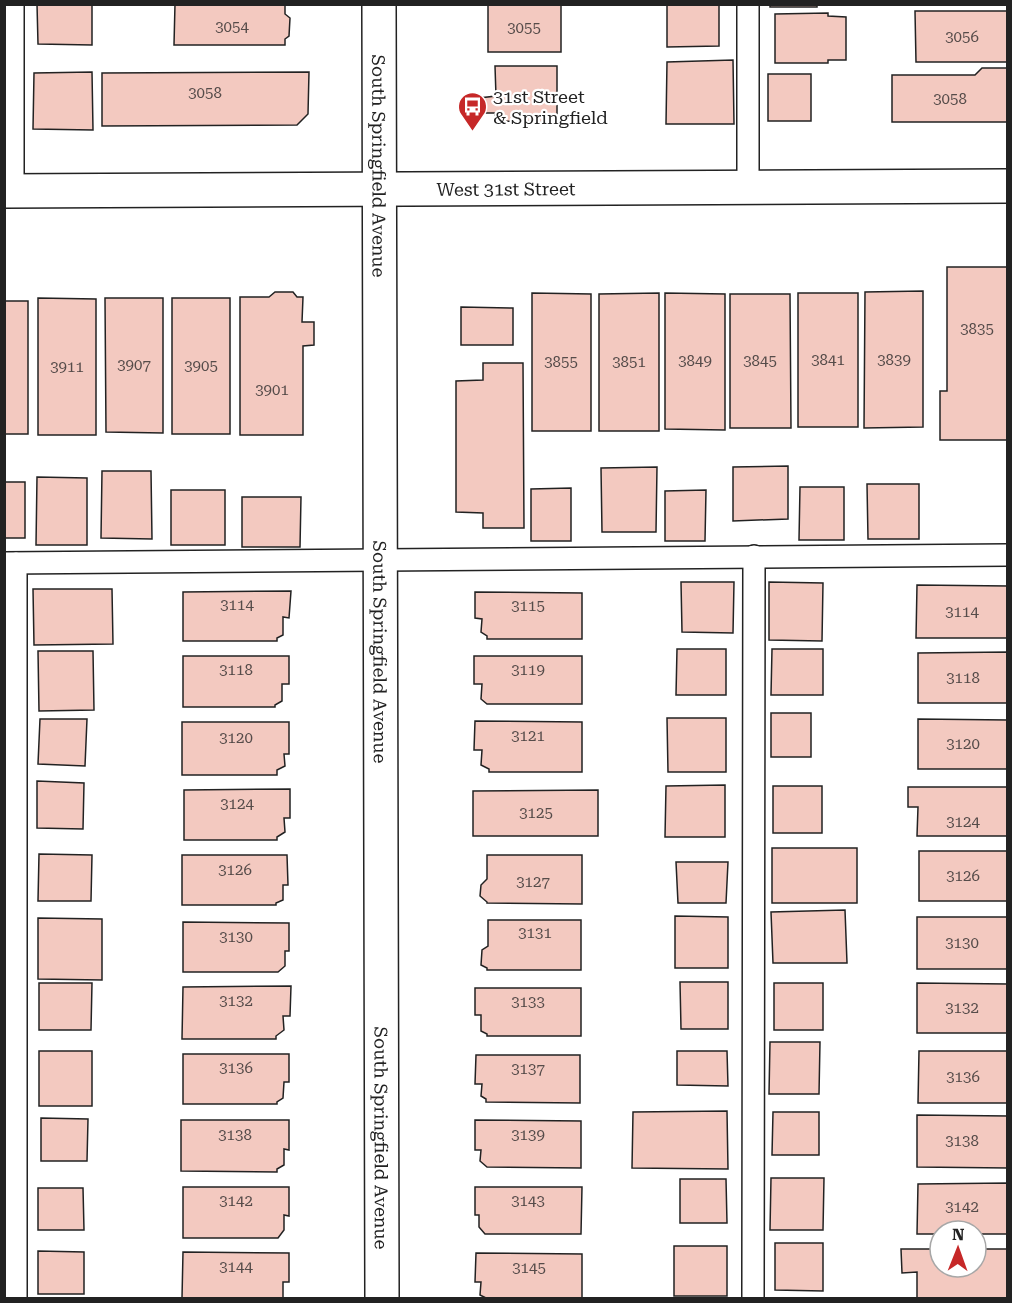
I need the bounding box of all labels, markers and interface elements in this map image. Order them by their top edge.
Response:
house number: 3054 [215,18,249,36]
house number: 3055 [507,19,541,37]
house number: 3056 [945,28,979,46]
street label: South Springfield Avenue [369,55,390,278]
house number: 3058 [188,84,222,102]
place label: 31st Street & Springfield [493,86,608,128]
bus stop icon: 31st Street & Springfield [456,90,488,132]
house number: 3058 [933,90,967,108]
street label: West 31st Street [436,178,576,199]
house number: 3835 [960,320,994,338]
house number: 3841 [811,351,845,369]
house number: 3839 [877,351,911,369]
house number: 3849 [678,352,712,370]
house number: 3845 [743,352,777,370]
house number: 3855 [544,353,578,371]
house number: 3851 [612,353,646,371]
house number: 3907 [117,356,151,374]
house number: 3905 [184,357,218,375]
house number: 3911 [50,358,84,376]
house number: 3901 [255,381,289,399]
street label: South Springfield Avenue [370,541,391,764]
house number: 3114 [220,596,254,614]
house number: 3115 [511,597,545,615]
house number: 3114 [945,603,979,621]
house number: 3118 [219,661,253,679]
house number: 3119 [511,661,545,679]
house number: 3118 [946,669,980,687]
house number: 3121 [511,727,545,745]
house number: 3120 [219,729,253,747]
house number: 3120 [946,735,980,753]
house number: 3124 [220,795,254,813]
house number: 3125 [519,804,553,822]
house number: 3124 [946,813,980,831]
house number: 3126 [218,861,252,879]
house number: 3126 [946,867,980,885]
house number: 3127 [516,873,550,891]
house number: 3131 [518,924,552,942]
house number: 3130 [219,928,253,946]
house number: 3130 [945,934,979,952]
house number: 3132 [219,992,253,1010]
house number: 3133 [511,993,545,1011]
house number: 3132 [945,999,979,1017]
street label: South Springfield Avenue [371,1027,392,1250]
house number: 3136 [219,1059,253,1077]
house number: 3137 [511,1060,545,1078]
house number: 3136 [946,1068,980,1086]
house number: 3138 [218,1126,252,1144]
house number: 3139 [511,1126,545,1144]
house number: 3138 [945,1132,979,1150]
house number: 3142 [219,1192,253,1210]
house number: 3143 [511,1192,545,1210]
house number: 3142 [945,1198,979,1216]
north arrow [928,1219,988,1279]
text: N [952,1225,965,1244]
house number: 3144 [219,1258,253,1276]
house number: 3145 [512,1259,546,1277]

